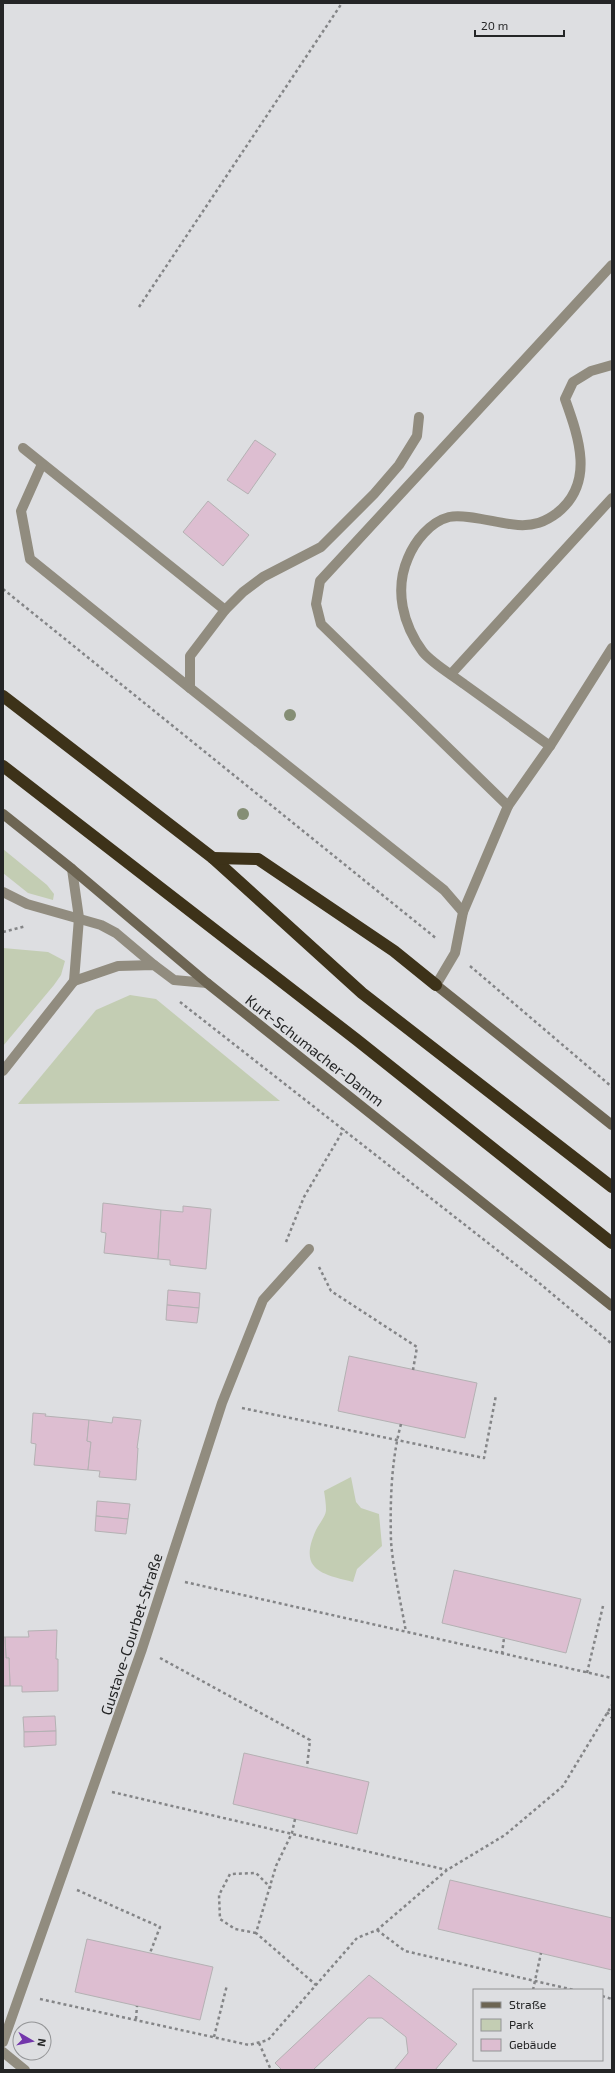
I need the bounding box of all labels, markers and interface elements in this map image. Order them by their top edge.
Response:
scale bar [475,12,564,38]
text: 20 m [481,18,508,32]
street label: Kurt-Schumacher-Damm [242,990,388,1110]
street label: Gustave-Courbet-Straße [96,1551,166,1717]
legend [473,1989,603,2061]
text: Straße [509,1997,546,2011]
text: Park [509,2017,534,2031]
north arrow [12,2021,52,2061]
text: Gebäude [509,2037,557,2051]
text: N [35,2038,49,2048]

